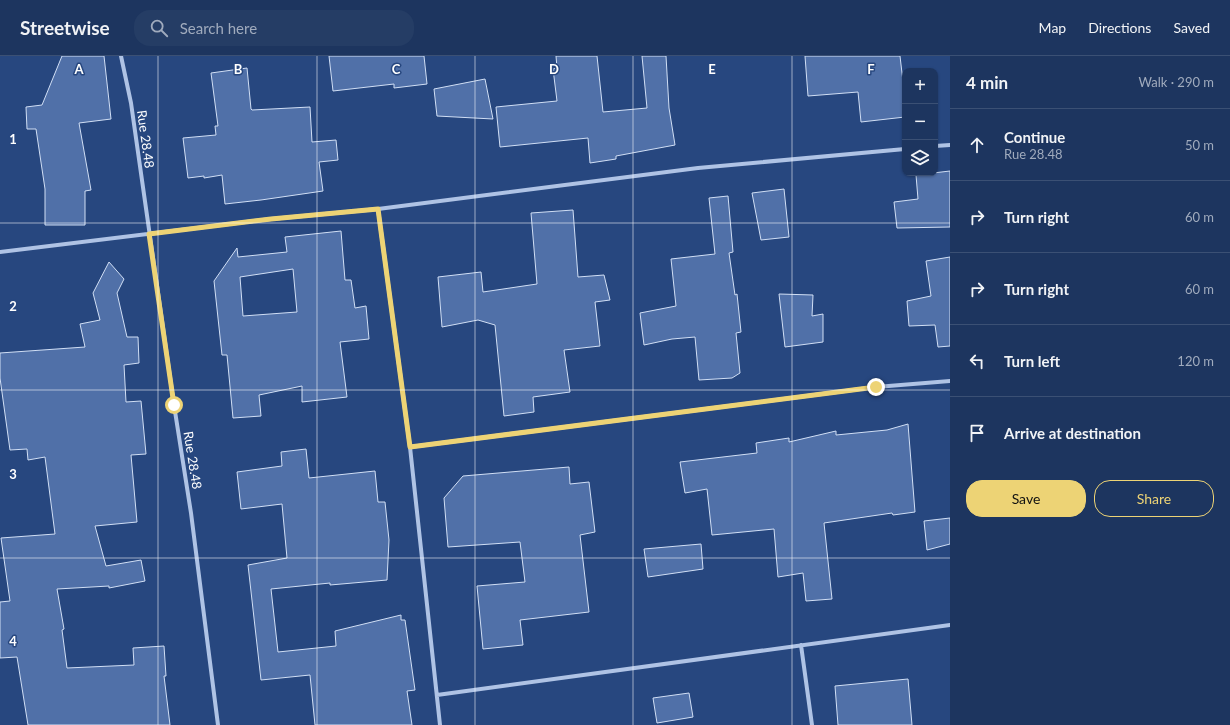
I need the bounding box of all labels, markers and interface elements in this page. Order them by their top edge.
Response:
search box [134,10,414,46]
text: Streetwise [20,16,110,39]
icon: search [148,17,170,39]
text: Search here [180,19,257,37]
text: Map [1039,19,1066,36]
text: Directions [1088,19,1151,36]
text: Saved [1173,19,1210,36]
text: A [73,61,84,77]
text: B [234,61,243,77]
text: C [392,61,401,77]
text: D [549,61,559,77]
text: E [708,61,716,77]
text: F [867,61,875,77]
map controls [902,68,938,176]
button: + [902,68,938,104]
text: 4 min [966,72,1008,93]
text: Walk · 290 m [1138,74,1214,90]
button: − [902,104,938,140]
street label: Rue 28.48 [134,109,158,169]
text: Continue [1004,128,1065,146]
text: 1 [9,131,17,147]
icon: ahead [966,134,988,156]
text: 50 m [1185,137,1214,153]
button: layers [902,140,938,176]
text: Rue 28.48 [1004,146,1063,162]
icon: right [966,206,988,228]
text: Turn right [1004,208,1069,226]
text: 60 m [1185,209,1214,225]
icon: right [966,278,988,300]
text: Turn right [1004,280,1069,298]
text: 60 m [1185,281,1214,297]
text: 2 [9,298,17,314]
icon: left [966,350,988,372]
text: Turn left [1004,352,1060,370]
text: 120 m [1177,353,1214,369]
route end [867,378,885,396]
route start [165,396,183,414]
icon: arrive [966,422,988,444]
text: Arrive at destination [1004,424,1141,442]
street label: Rue 28.48 [181,430,205,490]
text: 3 [9,466,17,482]
button: Save [966,480,1086,517]
button: Share [1094,480,1214,517]
text: 4 [9,633,17,649]

